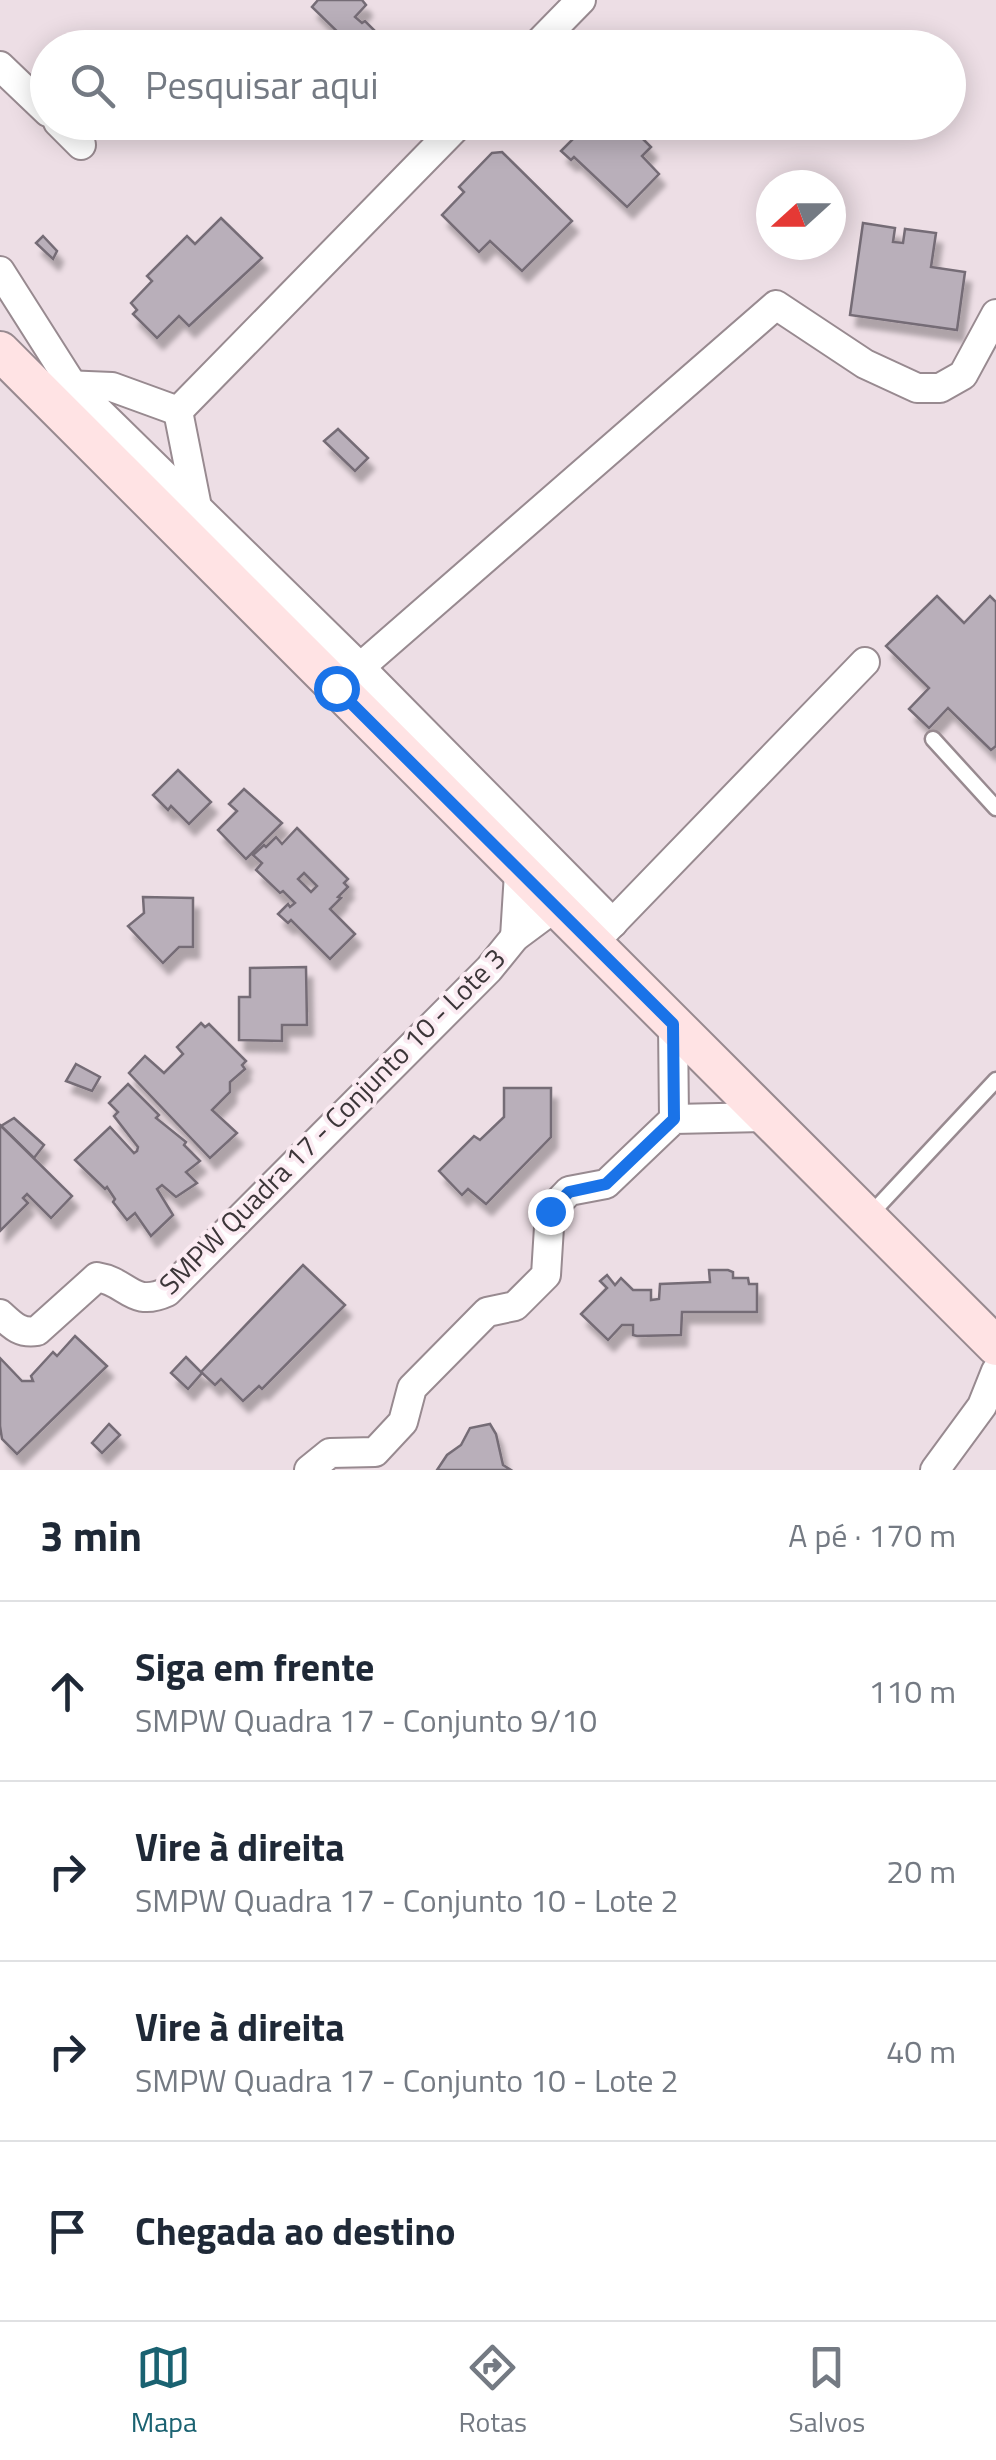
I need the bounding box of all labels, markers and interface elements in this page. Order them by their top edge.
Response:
search box [30,30,966,140]
text: Pesquisar aqui [145,56,378,114]
icon: search [65,58,120,113]
north arrow [756,170,846,260]
route start [314,666,360,712]
street label: SMPW Quadra 17 - Conjunto 10 - Lote 3 [148,937,515,1304]
route end [528,1189,574,1235]
text: 3 min [40,1503,142,1567]
text: A pé · 170 m [788,1511,956,1559]
text: Siga em frente [135,1638,374,1696]
icon: ahead [40,1664,95,1719]
text: 110 m [868,1667,956,1715]
text: SMPW Quadra 17 - Conjunto 9/10 [135,1696,597,1744]
text: Vire à direita [135,1818,345,1876]
icon: right [40,1844,95,1899]
text: 20 m [886,1847,956,1895]
text: SMPW Quadra 17 - Conjunto 10 - Lote 2 [135,1876,678,1924]
text: Vire à direita [135,1998,345,2056]
icon: right [40,2024,95,2079]
text: 40 m [886,2027,956,2075]
text: SMPW Quadra 17 - Conjunto 10 - Lote 2 [135,2056,678,2104]
text: Chegada ao destino [135,2202,455,2260]
icon: arrive [40,2204,95,2259]
tab: Mapa [131,2340,197,2443]
tab: Rotas [459,2340,527,2443]
tab: Salvos [789,2340,865,2443]

